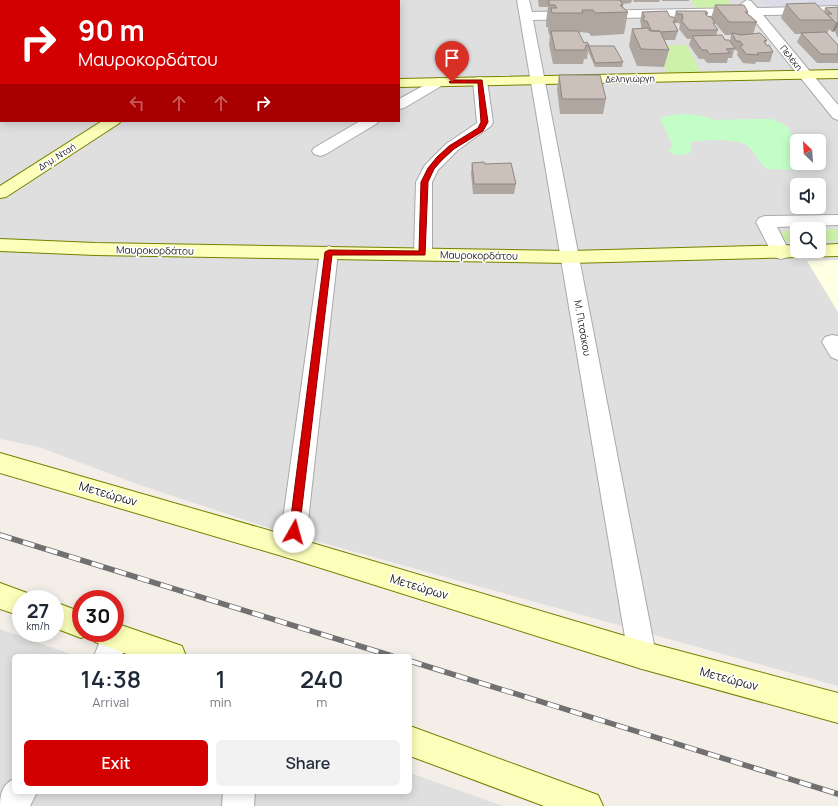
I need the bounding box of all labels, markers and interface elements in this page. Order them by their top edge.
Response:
text: 90 m [78,11,145,49]
icon: right [12,16,64,68]
pin [435,41,469,82]
street label: Πελέκη [777,42,806,73]
text: Μαυροκορδάτου [78,47,218,71]
icon: arrive [441,47,463,69]
street label: Δεληγιώργη [605,72,655,85]
icon: left [126,92,148,114]
icon: ahead [168,92,190,114]
icon: ahead [210,92,232,114]
icon: right [252,92,274,114]
north arrow [790,134,826,170]
map controls [790,134,826,258]
street label: Δημ. Νταή [35,140,78,173]
button: sound [790,178,826,214]
button: search [790,222,826,258]
street label: Μαυροκορδάτου [116,242,194,258]
street label: Μαυροκορδάτου [440,247,518,263]
street label: Μ. Πιτσάκου [571,299,595,357]
street label: Μετεώρων [77,477,139,510]
position arrow [273,511,315,553]
street label: Μετεώρων [388,570,450,603]
speed limit sign: 30 [72,590,124,642]
text: 27 [27,597,49,624]
text: km/h [26,619,50,633]
text: 14:38 [81,662,141,695]
text: 1 [215,662,226,695]
text: 240 [300,662,343,695]
street label: Μετεώρων [698,663,760,694]
text: Arrival [92,693,129,711]
text: min [210,693,231,711]
text: m [316,693,327,711]
button: Exit [24,740,208,786]
button: Share [216,740,400,786]

